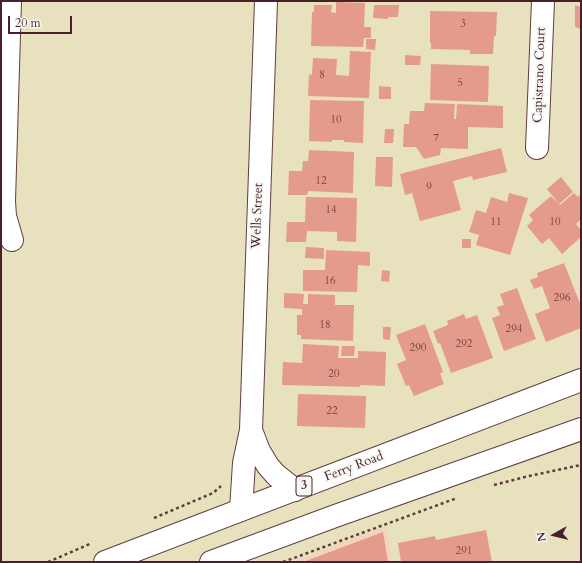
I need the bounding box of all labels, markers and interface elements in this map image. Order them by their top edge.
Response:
scale bar [10,8,74,34]
text: 20 m [15,15,41,31]
house number: 3 [460,17,466,31]
street label: Capistrano Court [531,27,549,123]
house number: 8 [319,68,325,82]
house number: 5 [457,76,463,90]
house number: 10 [330,113,342,127]
house number: 7 [433,131,439,145]
house number: 12 [315,174,327,188]
house number: 9 [426,180,432,194]
street label: Wells Street [249,183,267,249]
house number: 14 [325,203,337,217]
house number: 11 [490,215,502,229]
house number: 10 [549,215,561,229]
house number: 16 [324,274,336,288]
house number: 296 [554,291,570,305]
house number: 18 [319,318,331,332]
house number: 294 [506,322,522,336]
house number: 292 [456,337,472,351]
house number: 290 [410,341,426,355]
house number: 20 [328,367,340,381]
house number: 22 [326,404,338,418]
street label: Ferry Road [322,449,386,485]
road number: 3 [296,476,312,496]
north arrow [534,515,574,555]
text: N [534,531,550,543]
house number: 291 [456,544,472,558]

